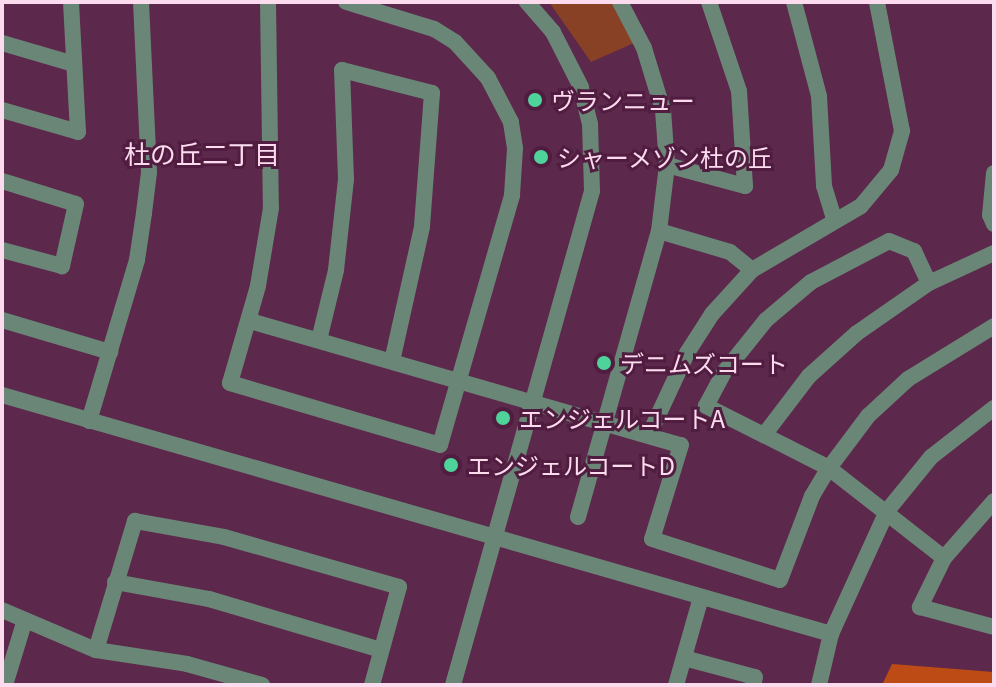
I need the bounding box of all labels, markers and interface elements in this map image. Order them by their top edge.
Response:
place label: ヴランニュー [551,86,695,114]
marker: ヴランニュー [526,91,544,109]
district label: 杜の丘二丁目 [124,137,280,169]
place label: シャーメゾン杜の丘 [557,143,773,171]
marker: シャーメゾン杜の丘 [532,148,550,166]
place label: デニムズコート [620,349,788,377]
marker: デニムズコート [595,354,613,372]
place label: エンジェルコートA [519,404,726,432]
marker: エンジェルコートA [494,409,512,427]
place label: エンジェルコートD [467,451,676,479]
marker: エンジェルコートD [442,456,460,474]

